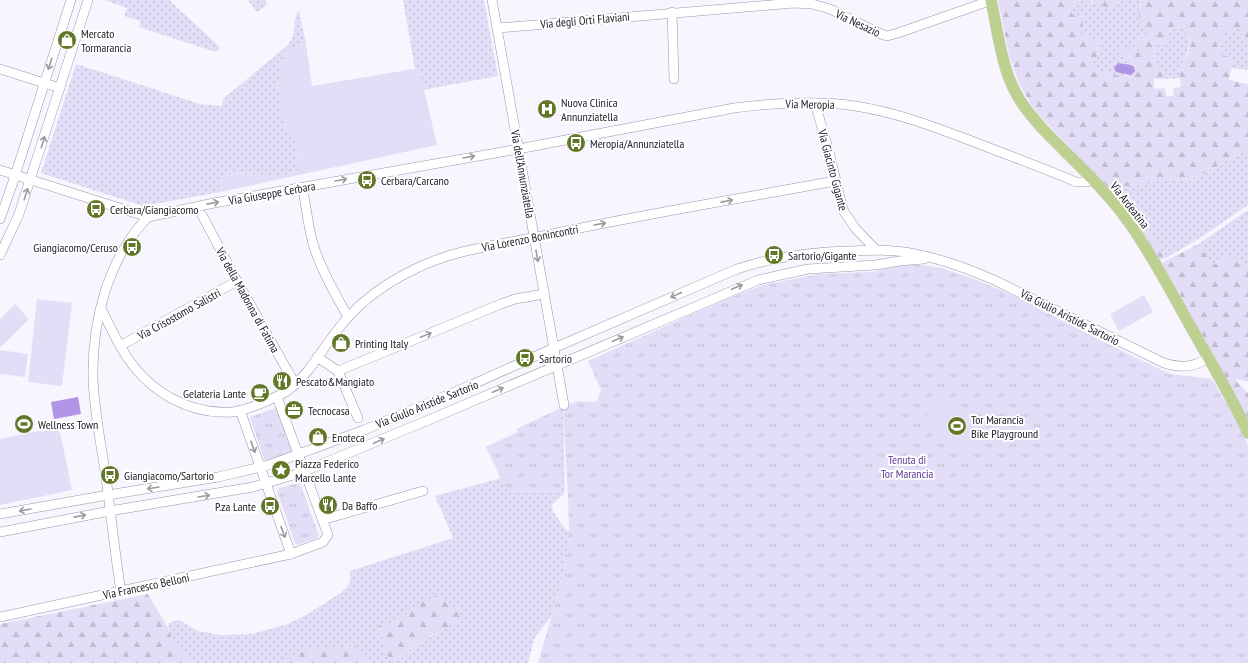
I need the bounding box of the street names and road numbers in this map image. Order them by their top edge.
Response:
street label: Via Nesazio [832,6,883,40]
street label: Via degli Orti Flaviani [539,9,630,31]
street label: Via Meropia [784,96,835,112]
street label: Via Giacinto Gigante [815,127,851,212]
street label: Via dell'Annunziatella [508,128,538,219]
street label: Via Giuseppe Cerbara [227,178,317,208]
street label: Via Ardeatina [1107,178,1153,231]
street label: Via Lorenzo Bonincontri [479,221,580,255]
street label: Via della Madonna di Fatima [212,244,283,355]
street label: Via Crisostomo Salistri [134,285,223,343]
street label: Via Giulio Aristide Sartorio [1017,285,1122,348]
street label: Via Giulio Aristide Sartorio [373,377,480,432]
street label: Via Francesco Belloni [100,570,191,603]

